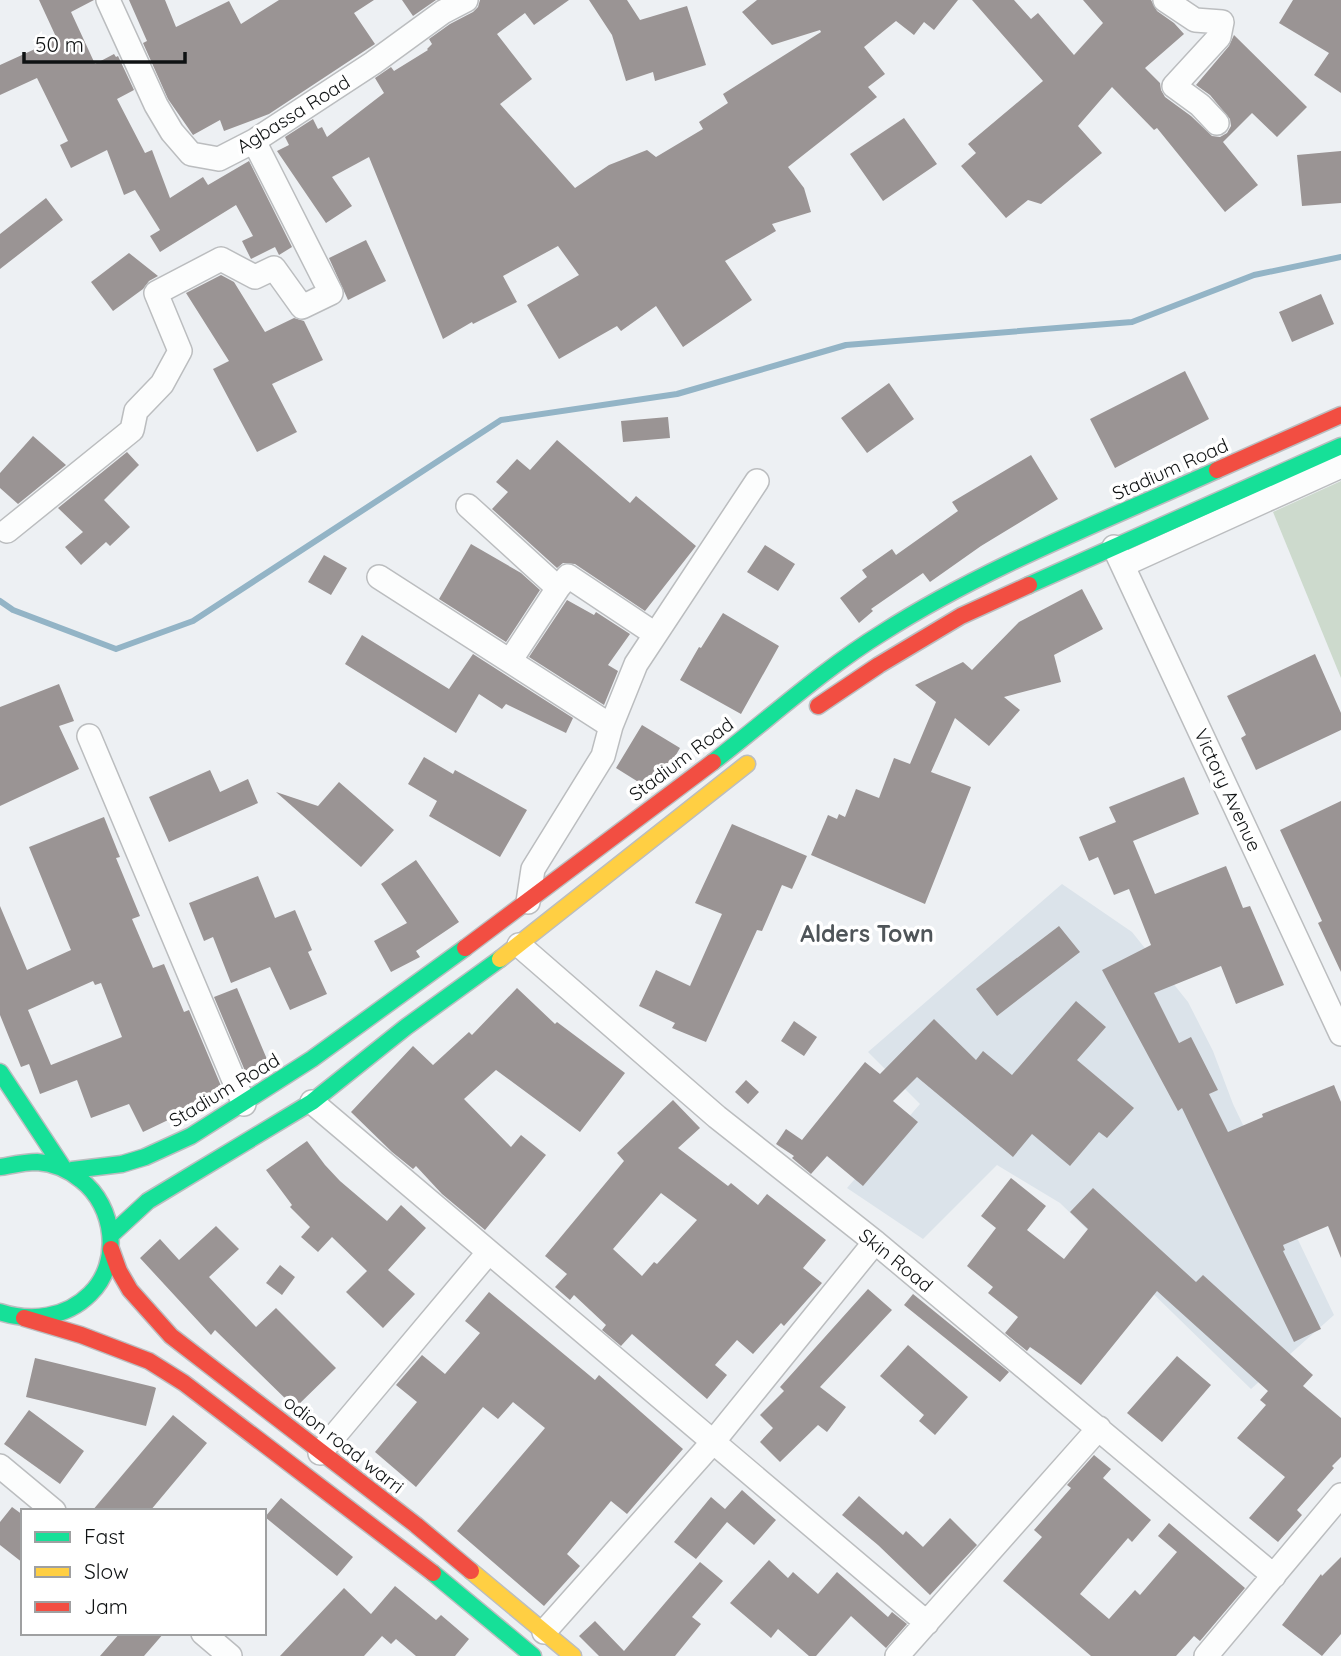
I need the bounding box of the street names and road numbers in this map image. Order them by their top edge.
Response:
street label: Agbassa Road [232,70,354,158]
street label: Stadium Road [1108,433,1232,505]
street label: Stadium Road [624,712,738,806]
street label: Victory Avenue [1189,725,1267,855]
street label: Stadium Road [164,1048,284,1132]
street label: Skin Road [854,1223,938,1297]
street label: odion road warri [279,1390,409,1498]

